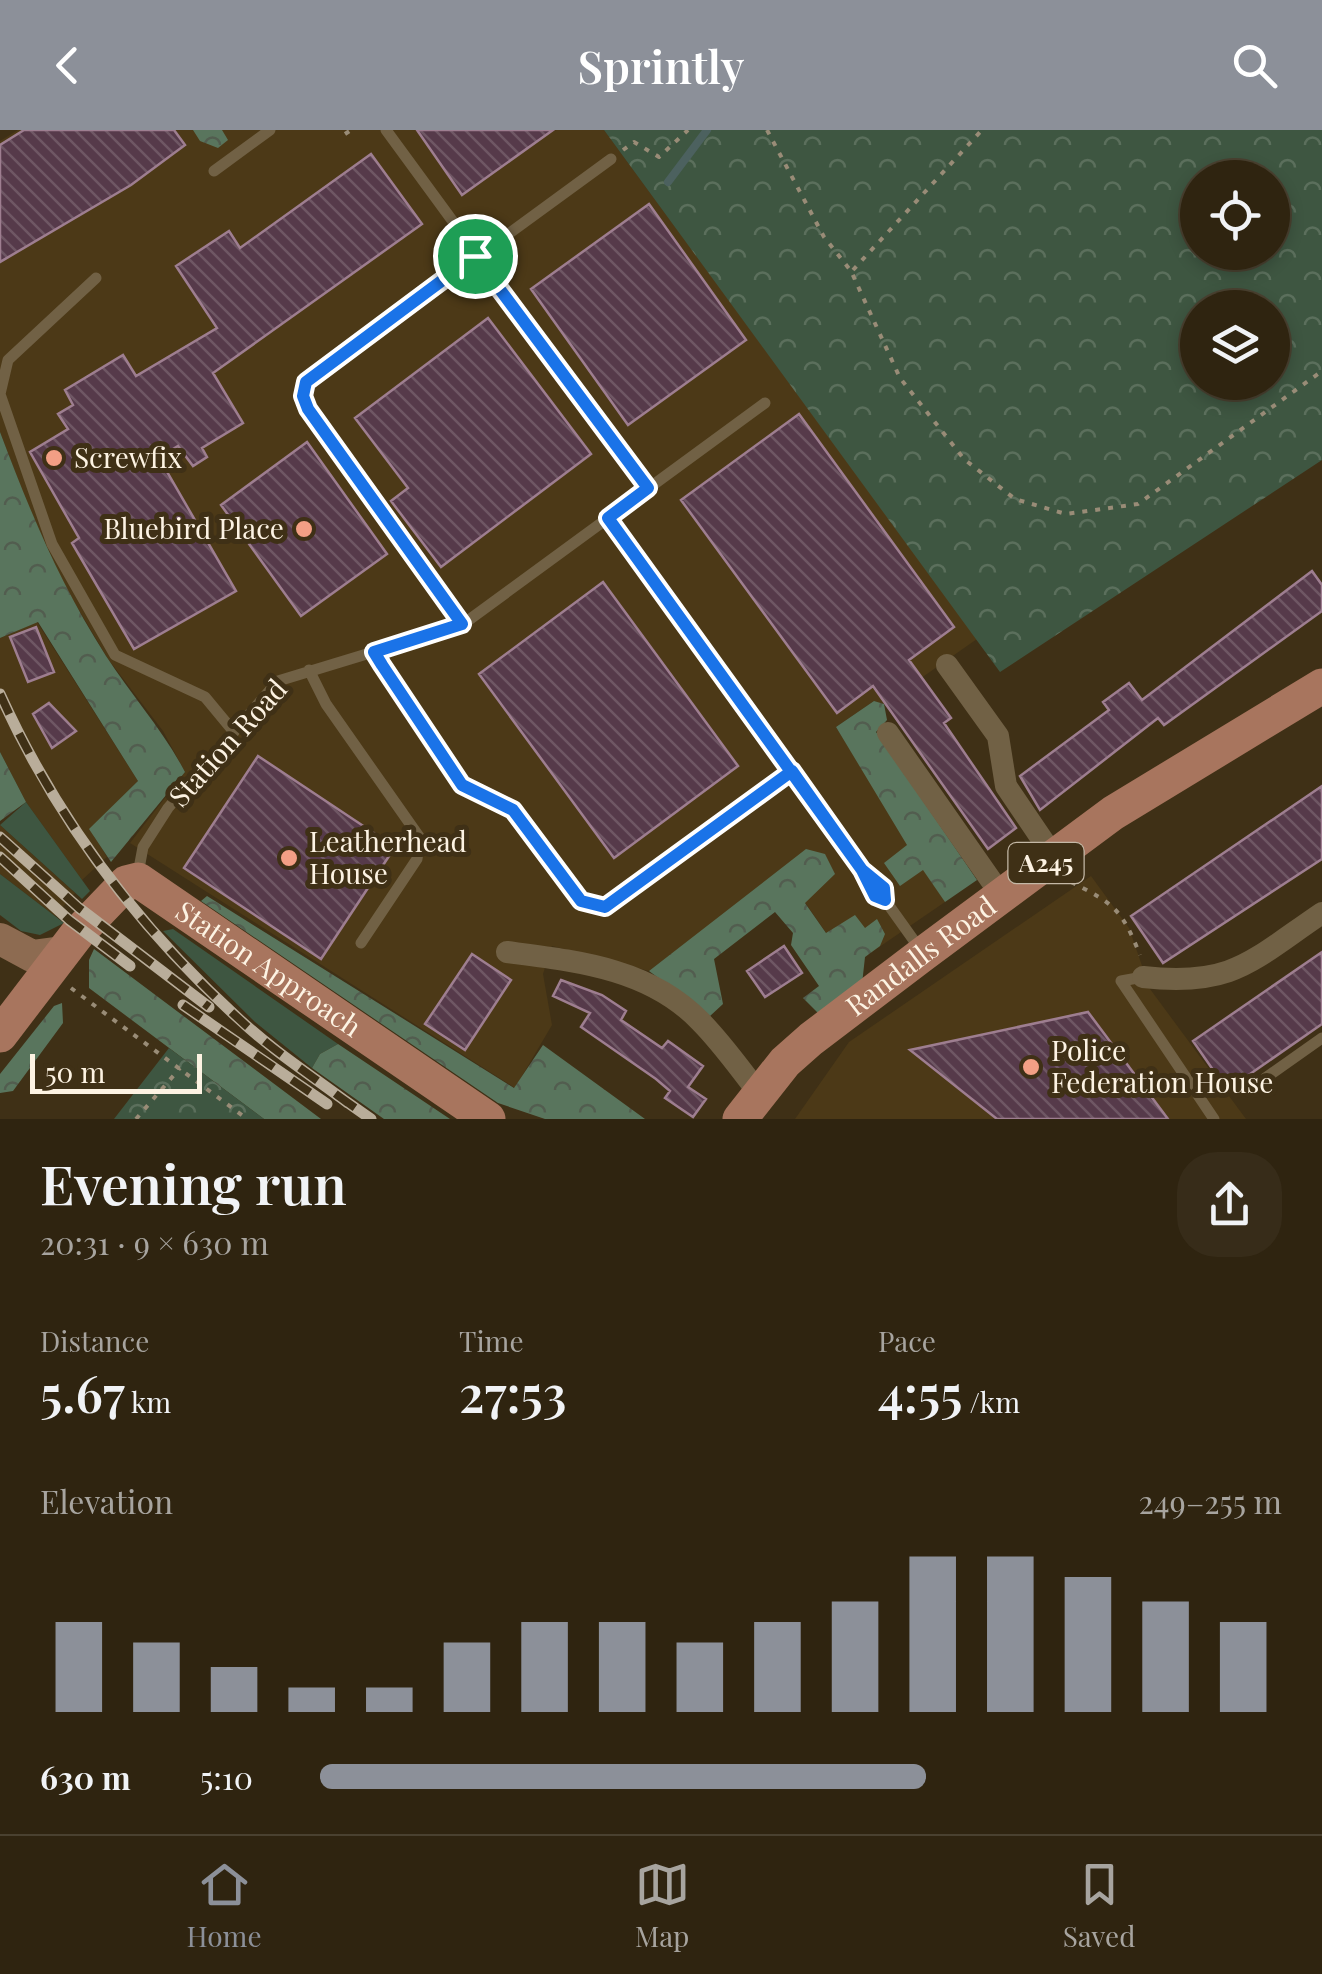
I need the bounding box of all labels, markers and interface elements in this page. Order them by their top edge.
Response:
text: Sprintly [578,35,744,95]
icon: back [40,38,95,93]
icon: search [1227,38,1282,93]
map controls [1180,160,1290,400]
button: locate [1180,160,1290,270]
pin [433,214,518,299]
icon: arrive [448,229,503,284]
button: layers [1180,290,1290,400]
place label: Screwfix [74,438,182,475]
marker: Screwfix [43,447,65,469]
place label: Bluebird Place [103,509,284,546]
marker: Bluebird Place [293,518,315,540]
street label: Station Road [160,670,294,814]
place label: Leatherhead House [309,822,467,891]
road number: A245 [1008,843,1084,883]
marker: Leatherhead House [278,847,300,869]
street label: Randalls Road [838,887,1002,1023]
street label: Station Approach [169,891,370,1045]
place label: Police Federation House [1051,1031,1273,1100]
scale bar [30,1049,202,1094]
text: 50 m [45,1053,105,1090]
marker: Police Federation House [1020,1056,1042,1078]
text: Evening run [40,1145,347,1219]
button: share [1177,1152,1282,1257]
text: 20:31 · 9 × 630 m [40,1220,269,1263]
text: Distance [40,1322,149,1359]
text: Time [459,1322,524,1359]
text: Pace [878,1322,936,1359]
text: 5.67 [40,1359,125,1426]
text: 27:53 [459,1359,567,1426]
text: 4:55 [878,1359,962,1426]
text: km [125,1383,171,1420]
text: /km [962,1383,1020,1420]
text: Elevation [40,1479,173,1522]
text: 249–255 m [1138,1479,1282,1522]
text: 630 m [40,1755,131,1798]
text: 5:10 [200,1755,253,1798]
tab: Home [187,1857,262,1954]
tab: Map [635,1857,690,1954]
tab: Saved [1063,1857,1135,1954]

